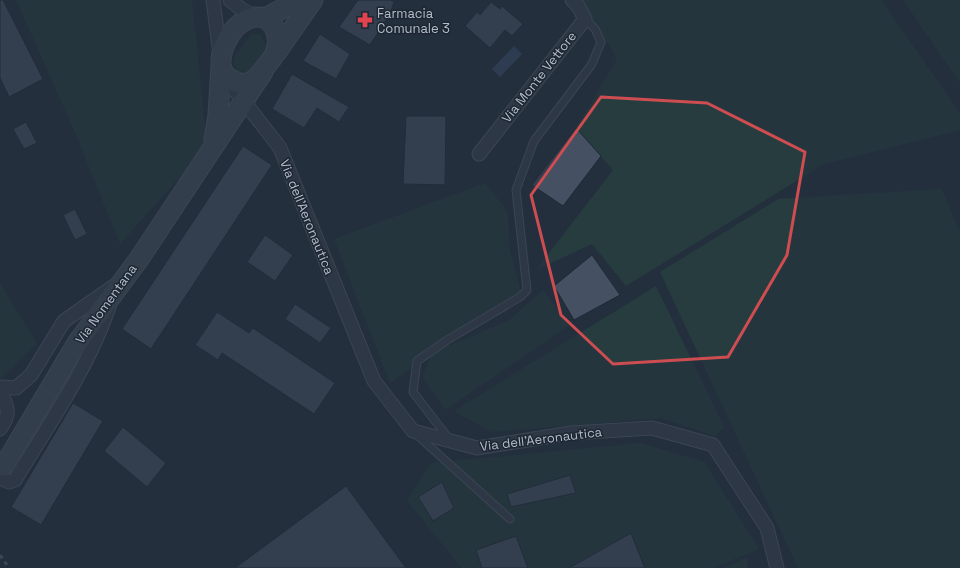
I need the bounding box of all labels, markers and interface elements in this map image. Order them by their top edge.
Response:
place label: Farmacia Comunale 3 [377,5,450,37]
pharmacy icon: Farmacia Comunale 3 [356,11,374,29]
street label: Via Monte Vettore [498,28,580,126]
street label: Via dell'Aeronautica [276,157,338,278]
street label: Via Nomentana [71,260,141,347]
street label: Via dell'Aeronautica [479,423,604,455]

